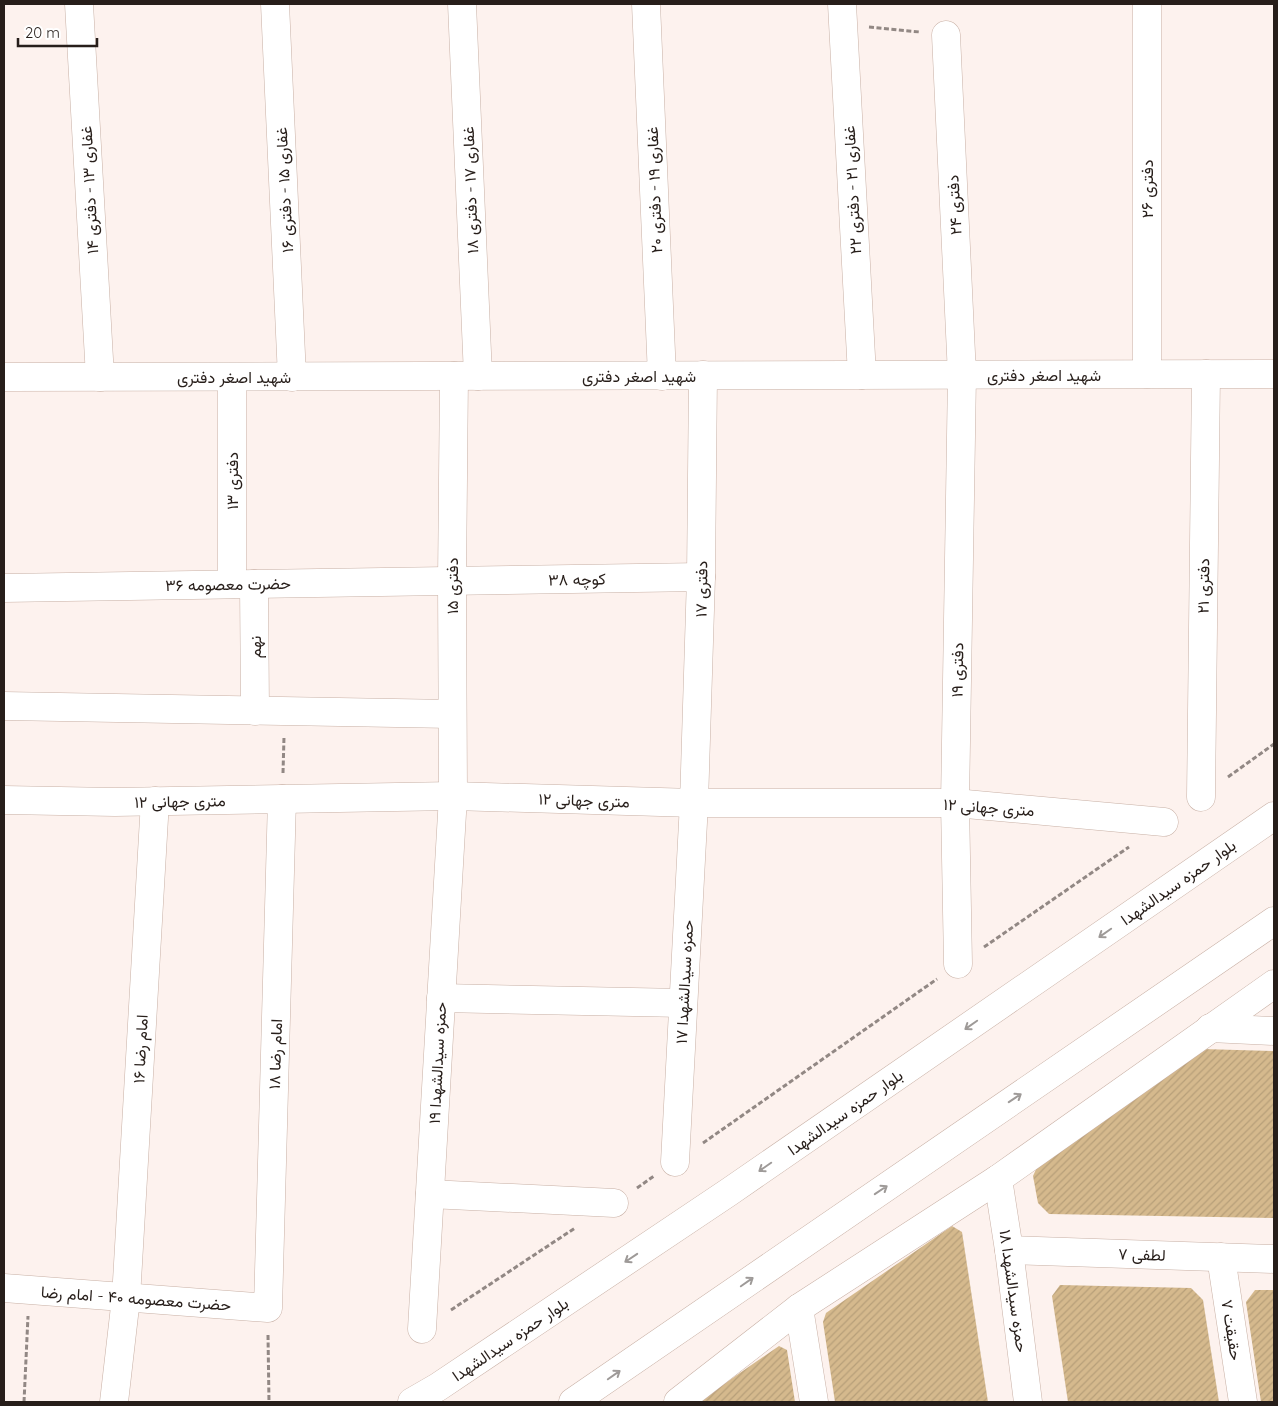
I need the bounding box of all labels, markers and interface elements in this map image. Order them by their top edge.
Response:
scale bar [18,15,96,47]
text: 20 m [25,23,60,42]
street label: غفاری ۱۳ - دفتری ۱۴ [76,125,103,254]
street label: غفاری ۲۱ - دفتری ۲۲ [839,125,866,255]
street label: غفاری ۱۷ - دفتری ۱۸ [458,126,483,254]
street label: غفاری ۱۹ - دفتری ۲۰ [642,126,667,254]
street label: غفاری ۱۵ - دفتری ۱۶ [271,127,298,253]
street label: دفتری ۲۶ [1137,160,1158,218]
street label: دفتری ۲۴ [942,174,967,236]
street label: شهید اصغر دفتری [987,365,1101,386]
street label: شهید اصغر دفتری [582,366,696,387]
street label: شهید اصغر دفتری [177,367,291,388]
street label: دفتری ۱۳ [222,452,243,510]
street label: دفتری ۱۵ [442,558,463,614]
street label: دفتری ۲۱ [1193,558,1214,614]
street label: دفتری ۱۷ [691,561,712,617]
street label: کوچه ۳۸ [548,568,606,592]
street label: حضرت معصومه ۳۶ [165,573,291,596]
street label: نهم [245,636,266,658]
street label: دفتری ۱۹ [947,642,968,698]
street label: ۱۲ متری جهانی [538,788,630,813]
street label: ۱۲ متری جهانی [134,790,226,813]
street label: ۱۲ متری جهانی [943,794,1035,821]
street label: بلوار حمزه سیدالشهدا [1117,835,1240,930]
street label: حمزه سیدالشهدا ۱۷ [671,919,698,1044]
one-way arrow [1098,928,1112,938]
street label: حمزه سیدالشهدا ۱۹ [424,1001,451,1125]
street label: امام رضا ۱۶ [128,1014,153,1084]
street label: امام رضا ۱۸ [264,1018,287,1090]
one-way arrow [964,1020,978,1030]
street label: بلوار حمزه سیدالشهدا [784,1065,907,1160]
one-way arrow [1008,1093,1022,1103]
one-way arrow [759,1162,773,1172]
one-way arrow [874,1185,888,1195]
street label: حمزه سیدالشهدا ۱۸ [994,1228,1033,1354]
street label: لطفی ۷ [1118,1243,1166,1266]
one-way arrow [624,1253,638,1263]
one-way arrow [740,1277,754,1287]
street label: حضرت معصومه ۴۰ - امام رضا [40,1281,232,1316]
street label: بلوار حمزه سیدالشهدا [448,1293,573,1386]
street label: حقیقت ۷ [1217,1298,1247,1362]
one-way arrow [606,1370,620,1380]

